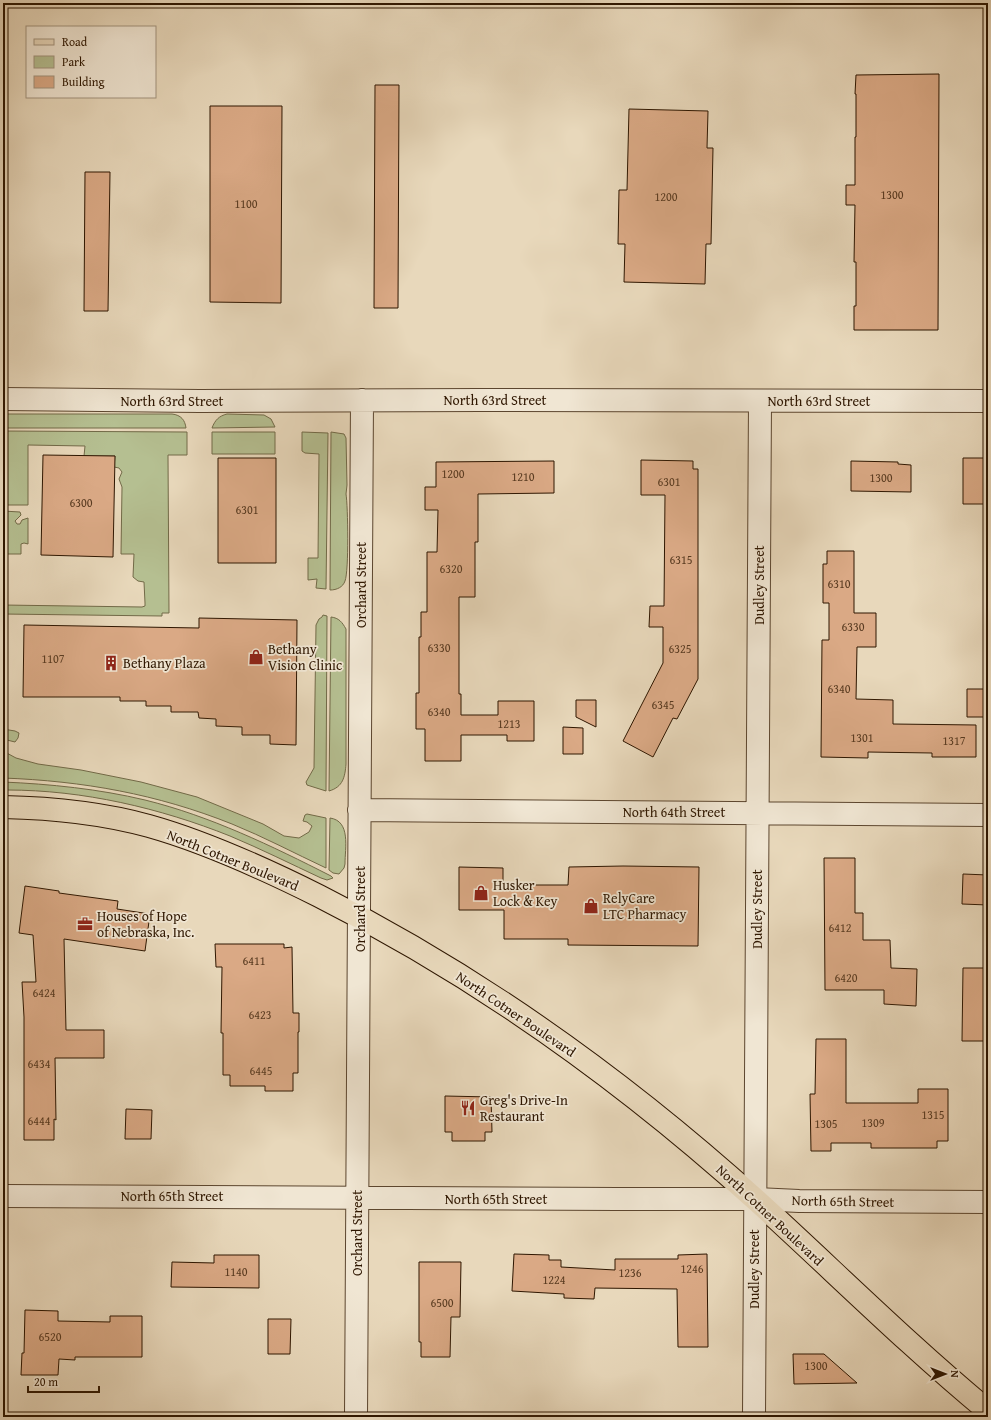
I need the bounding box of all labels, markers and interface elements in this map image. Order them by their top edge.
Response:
legend [26,26,156,98]
text: Road [62,33,88,50]
text: Park [62,53,86,70]
text: Building [62,73,105,90]
house number: 1300 [880,186,904,203]
house number: 1200 [654,188,678,205]
house number: 1100 [234,195,258,212]
street label: North 63rd Street [443,390,547,410]
street label: North 63rd Street [120,391,224,411]
street label: North 63rd Street [767,391,871,411]
house number: 1200 [441,465,465,482]
house number: 1210 [511,468,535,485]
house number: 1300 [869,469,893,486]
house number: 6301 [657,473,681,490]
house number: 6300 [69,494,93,511]
house number: 6301 [235,501,259,518]
street label: Orchard Street [351,542,371,628]
street label: Dudley Street [749,545,769,625]
house number: 6315 [669,551,693,568]
house number: 6320 [439,560,463,577]
house number: 6310 [827,575,851,592]
house number: 6330 [841,618,865,635]
place label: Bethany Vision Clinic [268,639,342,675]
house number: 6330 [427,639,451,656]
house number: 6325 [668,640,692,657]
shop icon: Bethany Vision Clinic [247,648,265,666]
house number: 1107 [41,650,65,667]
place label: Bethany Plaza [123,653,206,673]
building icon: Bethany Plaza [102,654,120,672]
house number: 6340 [827,680,851,697]
house number: 6345 [651,696,675,713]
house number: 6340 [427,703,451,720]
house number: 1213 [497,715,521,732]
house number: 1301 [850,729,874,746]
house number: 1317 [942,732,966,749]
street label: North 64th Street [623,802,725,822]
street label: North Cotner Boulevard [164,824,302,896]
street label: Orchard Street [350,866,370,952]
street label: Dudley Street [747,869,767,949]
place label: Husker Lock & Key [493,875,558,911]
shop icon: Husker Lock & Key [472,884,490,902]
place label: RelyCare LTC Pharmacy [603,888,687,924]
shop icon: RelyCare LTC Pharmacy [582,897,600,915]
place label: Houses of Hope of Nebraska, Inc. [97,906,194,942]
office icon: Houses of Hope of Nebraska, Inc. [76,915,94,933]
house number: 6412 [828,919,852,936]
house number: 6411 [242,952,266,969]
street label: North Cotner Boulevard [452,966,580,1062]
house number: 6420 [834,969,858,986]
house number: 6424 [32,984,56,1001]
house number: 6423 [248,1006,272,1023]
house number: 6434 [27,1055,51,1072]
house number: 6445 [249,1062,273,1079]
place label: Greg's Drive-In Restaurant [480,1090,568,1126]
restaurant icon: Greg's Drive-In Restaurant [459,1099,477,1117]
house number: 1315 [921,1106,945,1123]
house number: 6444 [27,1112,51,1129]
house number: 1309 [861,1114,885,1131]
house number: 1305 [814,1115,838,1132]
street label: North Cotner Boulevard [712,1160,829,1271]
street label: North 65th Street [121,1186,223,1206]
street label: North 65th Street [445,1189,547,1209]
street label: Orchard Street [347,1190,367,1276]
street label: North 65th Street [791,1190,895,1212]
street label: Dudley Street [744,1229,764,1309]
house number: 1246 [680,1260,704,1277]
house number: 1140 [224,1263,248,1280]
house number: 1236 [618,1264,642,1281]
house number: 1224 [542,1271,566,1288]
house number: 6500 [430,1294,454,1311]
house number: 6520 [38,1328,62,1345]
north arrow [925,1354,965,1394]
house number: 1300 [804,1357,828,1374]
scale bar [28,1368,99,1394]
text: N [947,1370,963,1378]
text: 20 m [34,1373,58,1390]

